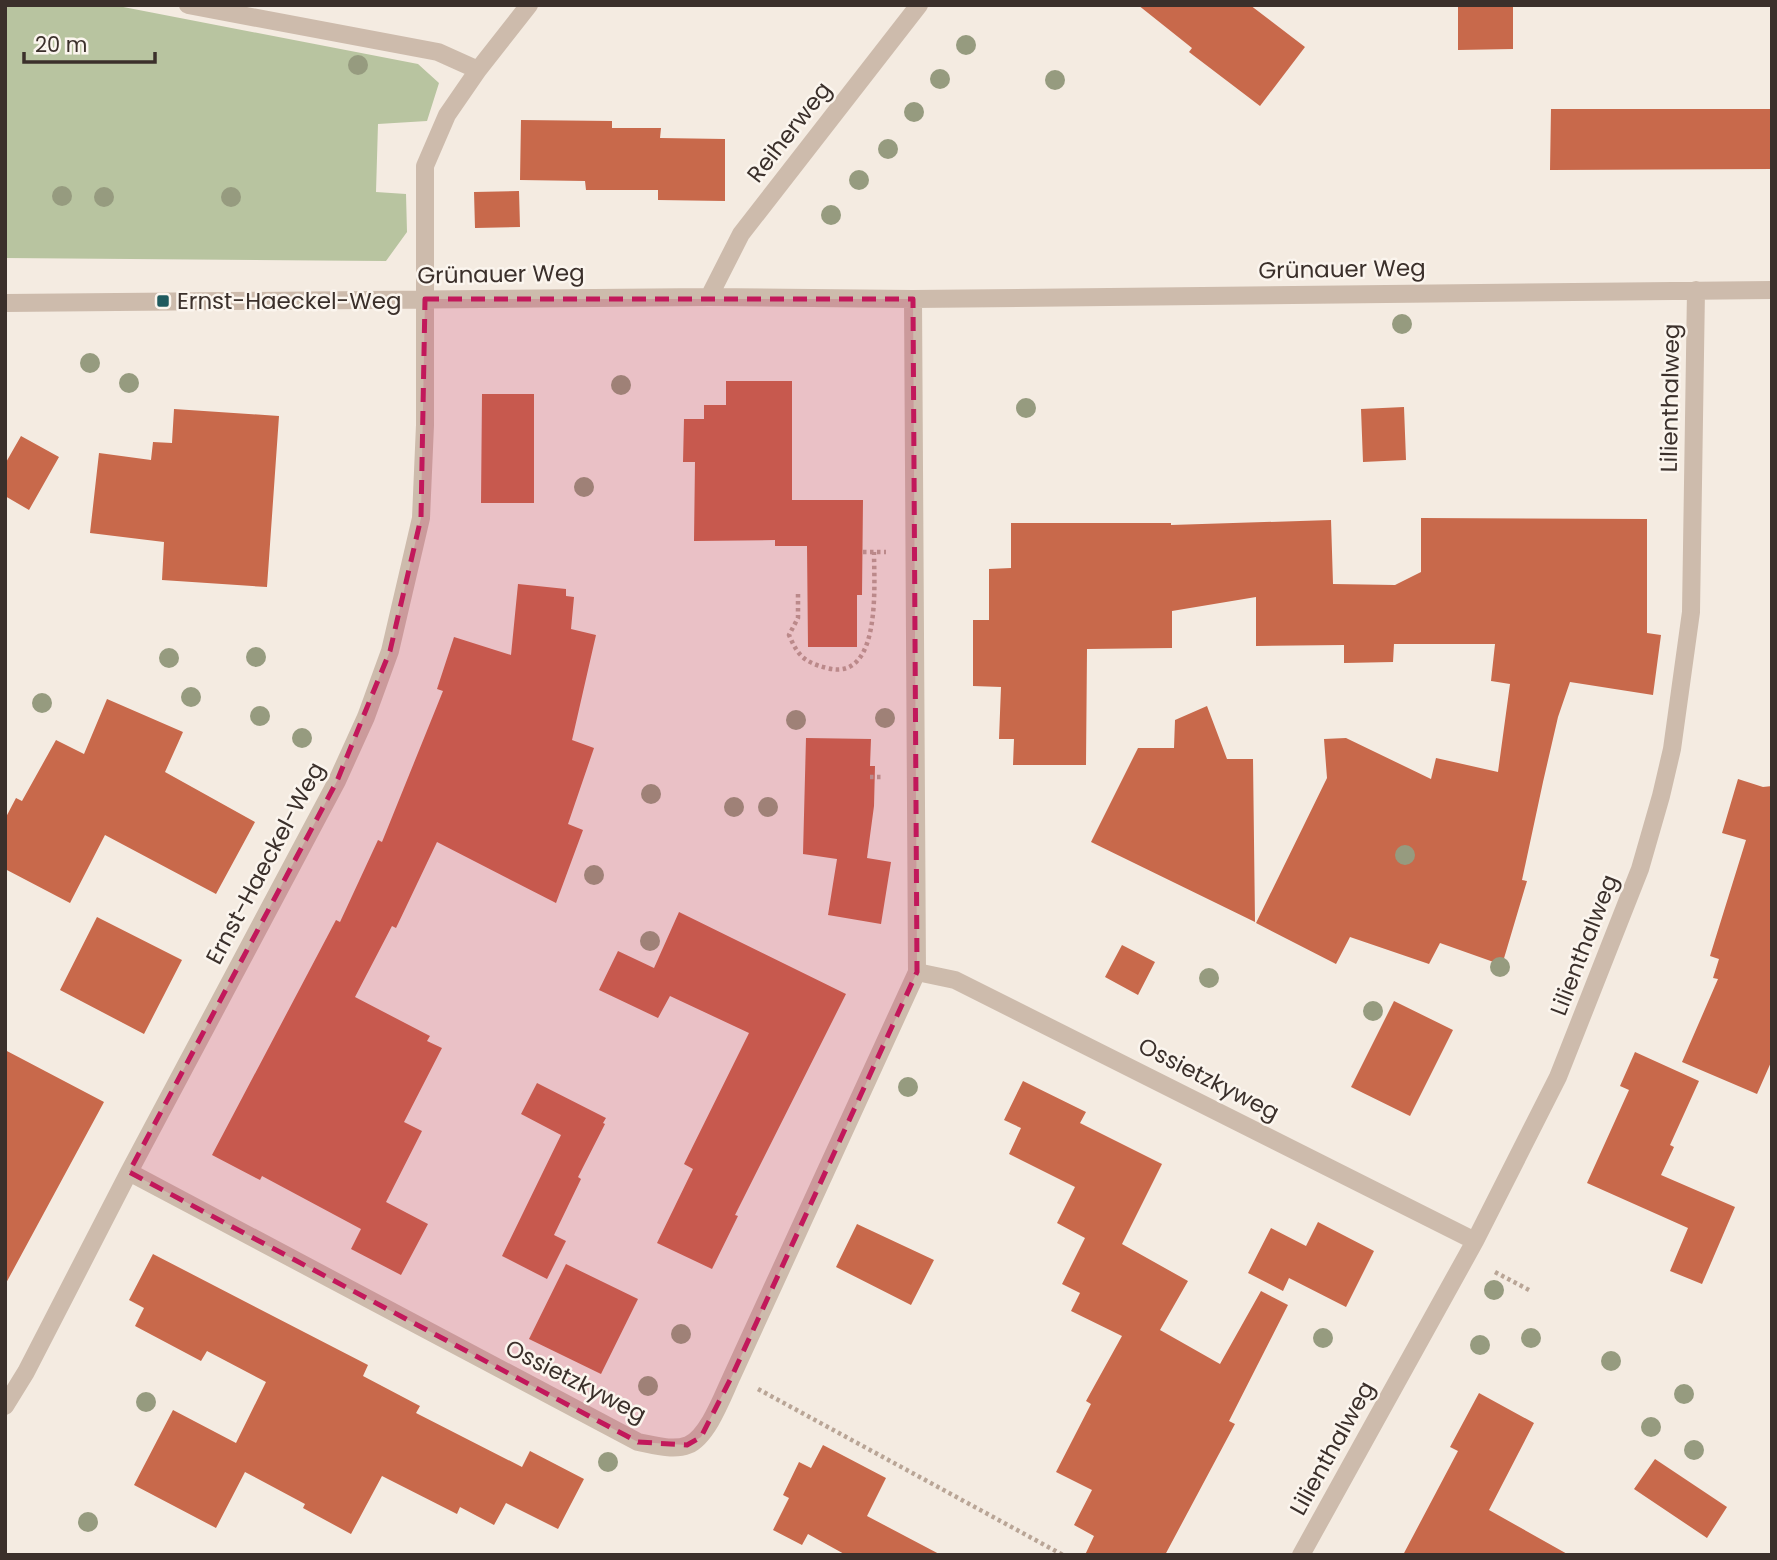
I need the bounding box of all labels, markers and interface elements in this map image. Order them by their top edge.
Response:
scale bar [24,21,156,65]
text: 20 m [35,30,88,59]
street label: Reiherweg [739,75,839,189]
street label: Grünauer Weg [1258,252,1426,286]
street label: Grünauer Weg [417,257,585,291]
place label: Ernst-Haeckel-Weg [177,285,402,317]
marker: Ernst-Haeckel-Weg [155,293,171,309]
street label: Lilienthalweg [1653,323,1687,473]
street label: Ernst-Haeckel-Weg [198,756,332,970]
street label: Lilienthalweg [1542,870,1626,1020]
street label: Ossietzkyweg [1133,1030,1285,1128]
street label: Ossietzkyweg [500,1332,652,1430]
street label: Lilienthalweg [1282,1375,1382,1521]

